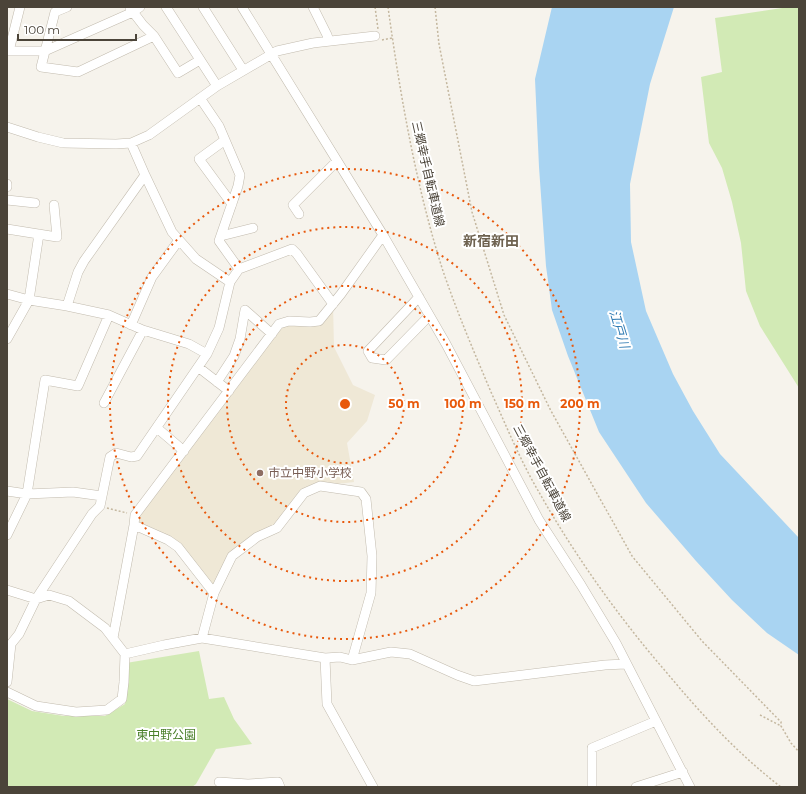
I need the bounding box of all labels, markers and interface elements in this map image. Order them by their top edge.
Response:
scale bar [18,16,136,42]
text: 100 m [24,22,60,37]
street label: 三郷幸手自転車道線 [409,120,448,228]
district label: 新宿新田 [463,232,519,250]
water label: 江戸川 [607,308,634,352]
text: 50 m [388,396,420,411]
text: 100 m [445,396,481,411]
text: 150 m [504,396,540,411]
text: 200 m [560,396,600,411]
centre of rings [338,397,352,411]
street label: 三郷幸手自転車道線 [510,422,574,524]
place label: 市立中野小学校 [268,465,352,480]
marker: 市立中野小学校 [255,468,265,478]
park label: 東中野公園 [136,727,196,742]

